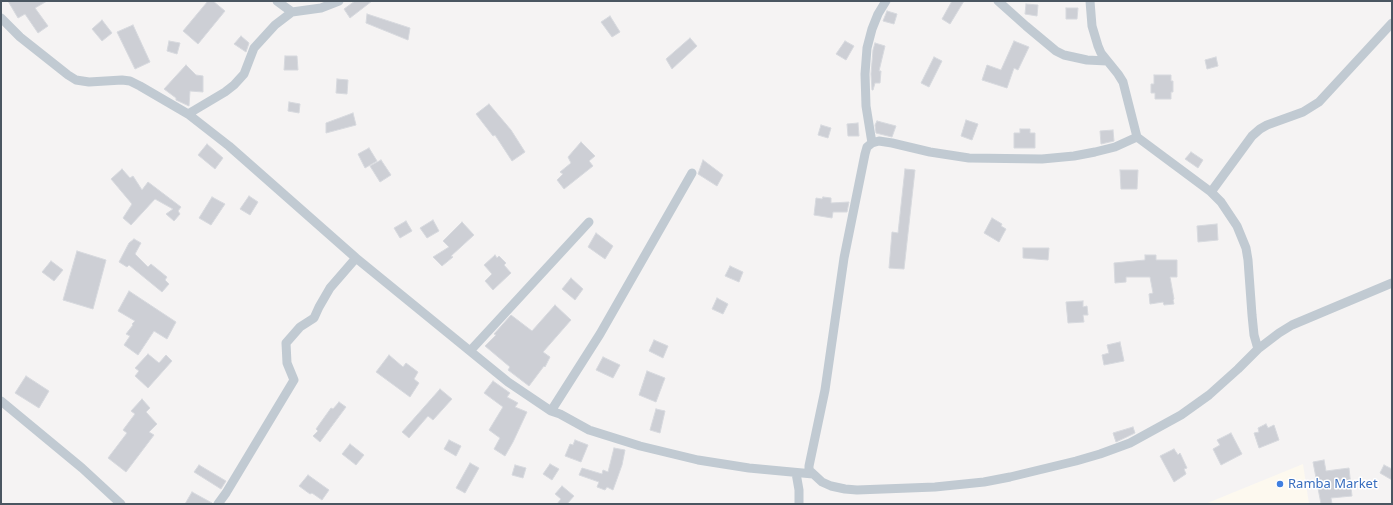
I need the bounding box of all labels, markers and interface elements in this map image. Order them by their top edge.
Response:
place label: Ramba Market [1288,476,1378,492]
marker: Ramba Market [1275,479,1285,489]

